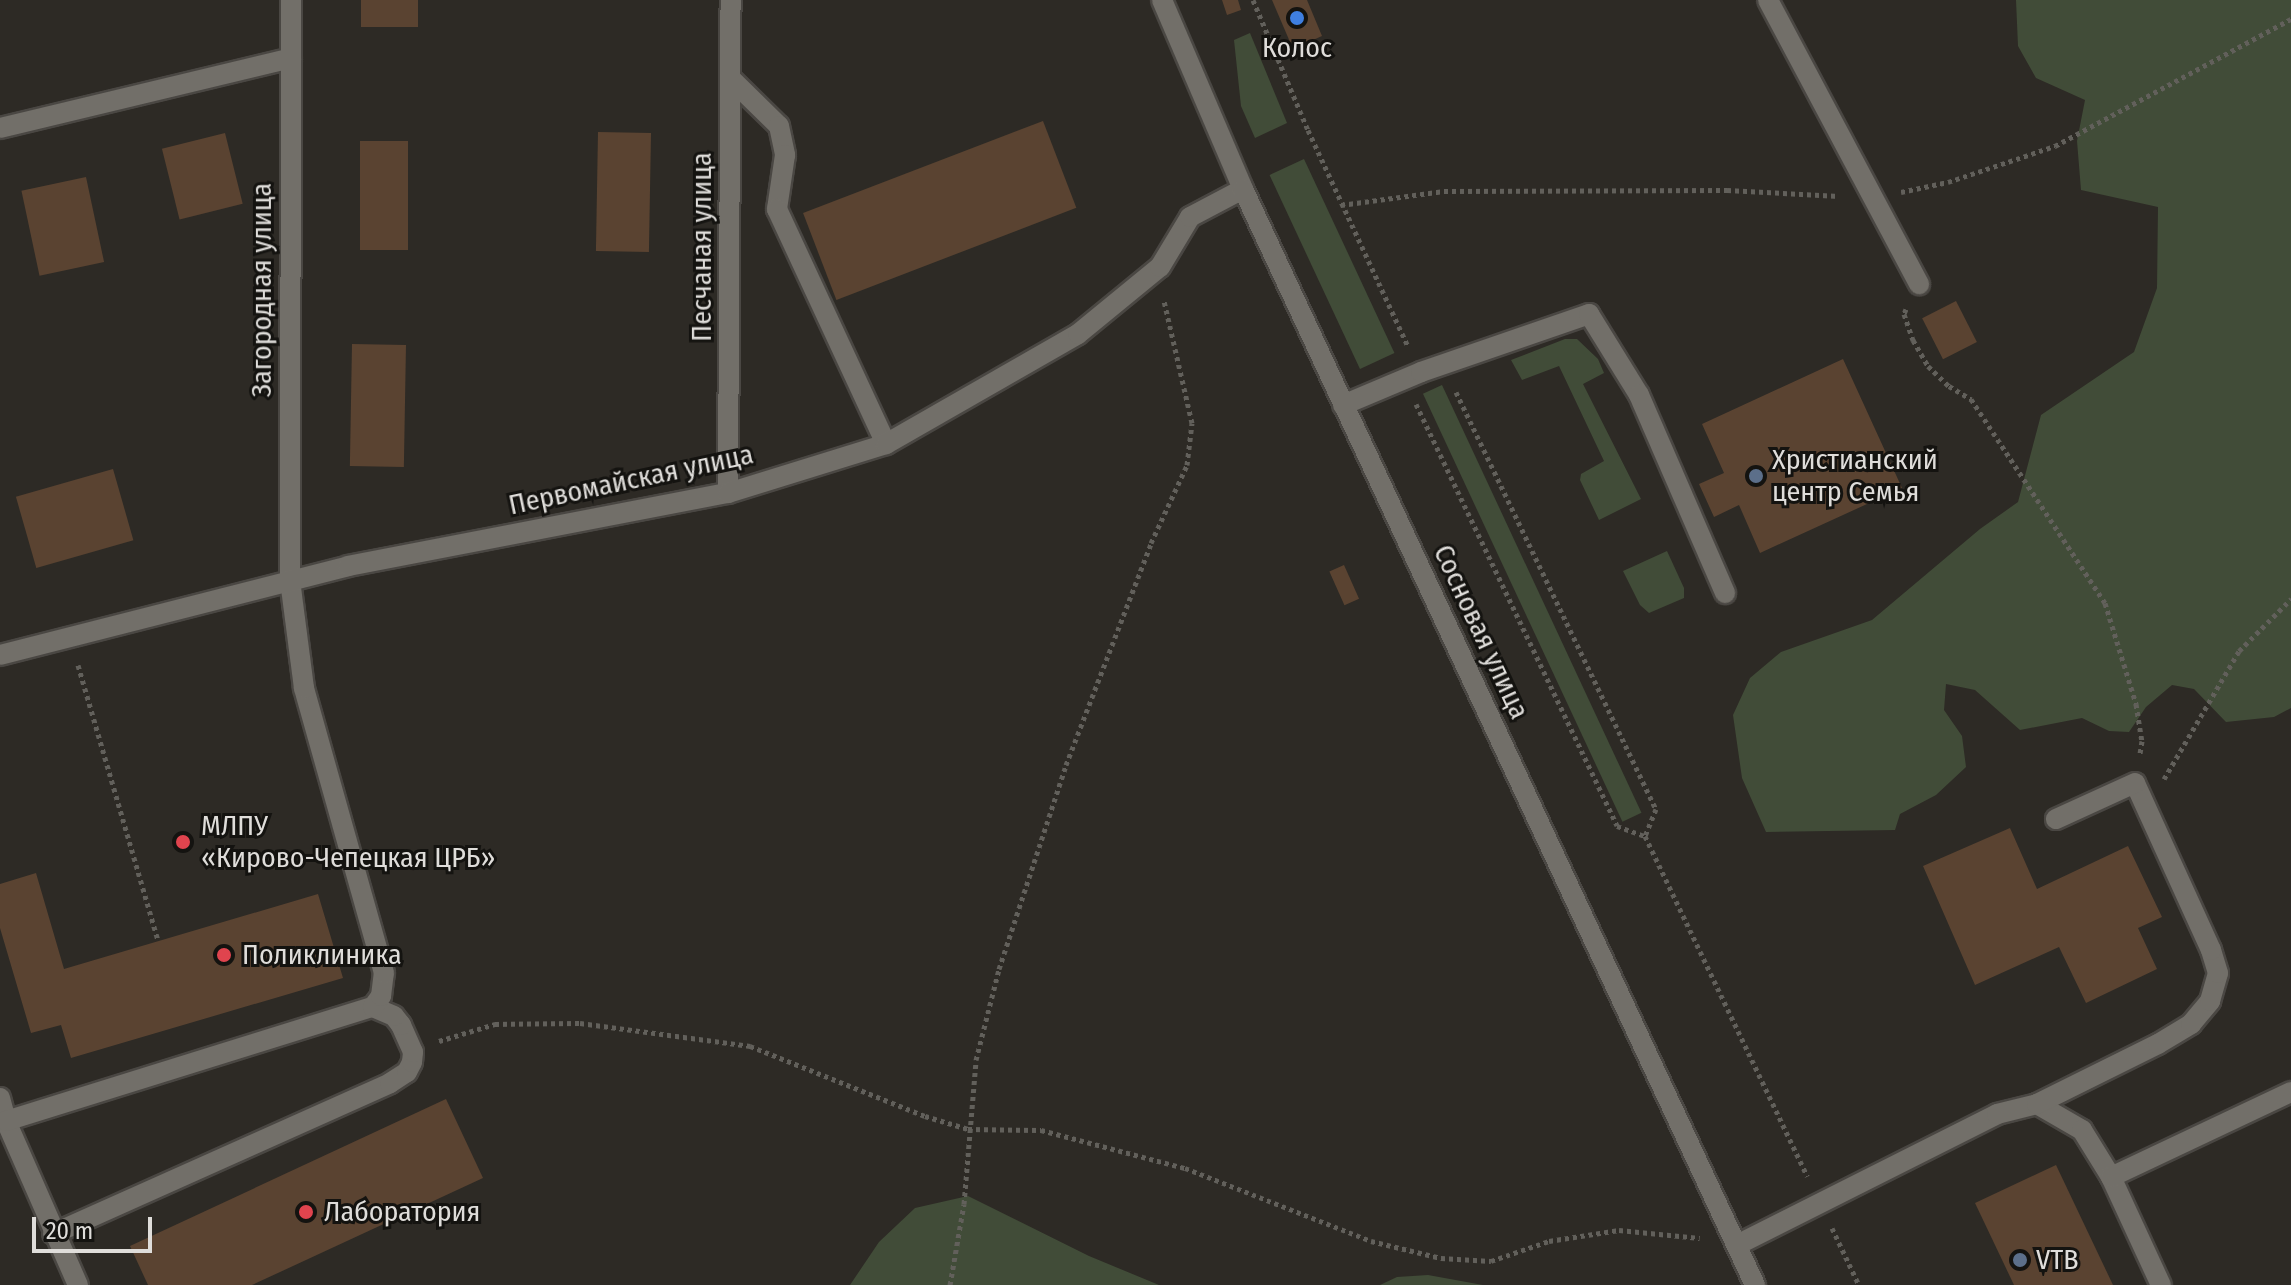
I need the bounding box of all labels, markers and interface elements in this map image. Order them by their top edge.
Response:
marker: Колос [1288,9,1306,27]
place label: Колос [1262,31,1332,65]
street label: Песчаная улица [685,152,719,342]
street label: Загородная улица [245,183,279,397]
street label: Первомайская улица [506,438,756,522]
place label: Христианский центр Семья [1772,443,1938,509]
marker: Христианский центр Семья [1747,467,1765,485]
street label: Сосновая улица [1426,540,1536,724]
place label: МЛПУ «Кирово-Чепецкая ЦРБ» [201,809,495,875]
marker: МЛПУ «Кирово-Чепецкая ЦРБ» [172,831,194,853]
place label: Поликлиника [242,938,402,972]
marker: Поликлиника [213,944,235,966]
place label: Лаборатория [324,1195,480,1229]
scale bar [36,1201,156,1251]
marker: Лаборатория [295,1201,317,1223]
text: 20 m [46,1217,93,1245]
place label: VTB [2036,1243,2079,1277]
marker: VTB [2011,1251,2029,1269]

